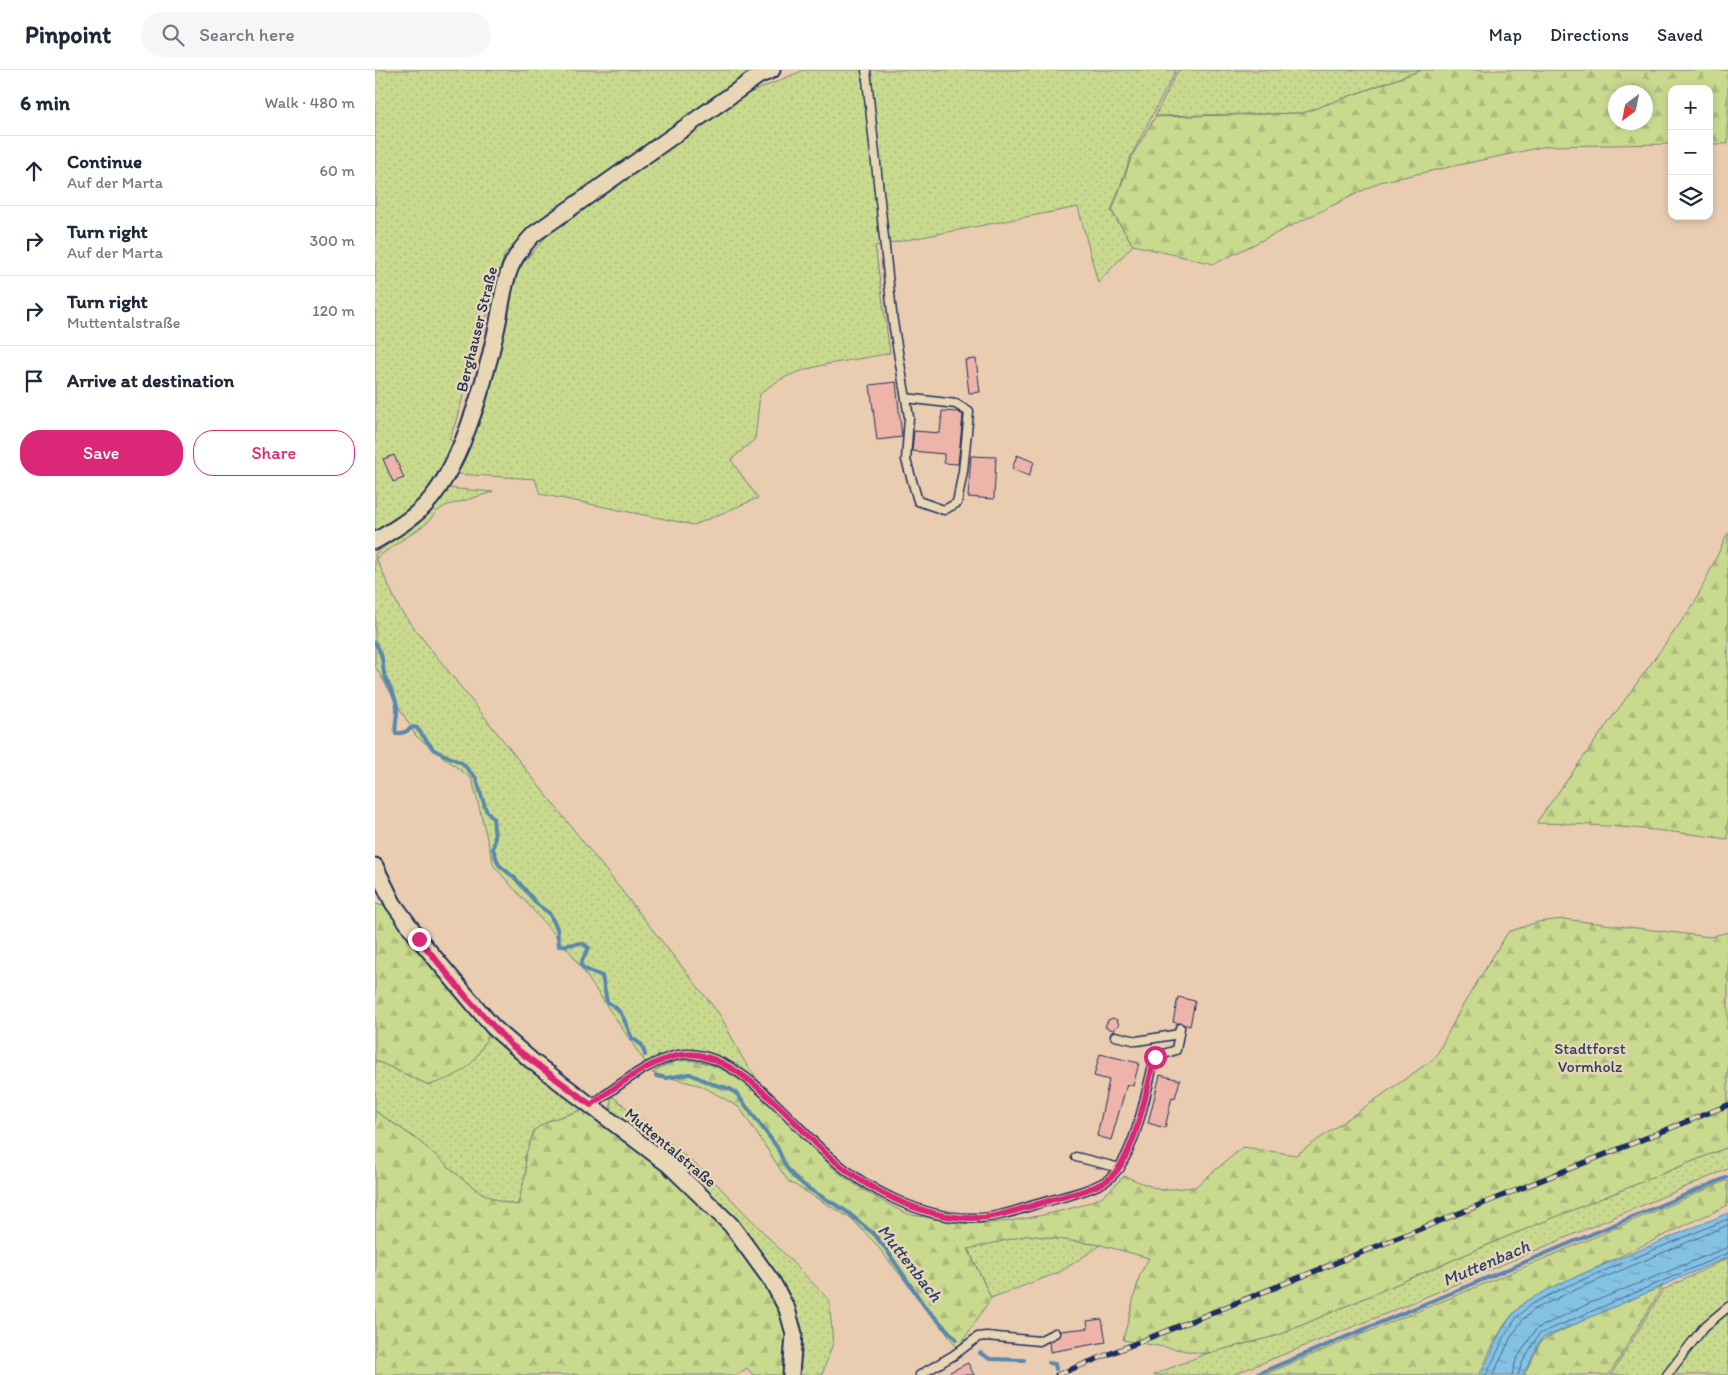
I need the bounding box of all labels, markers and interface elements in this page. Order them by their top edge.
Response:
search box [141,12,491,57]
text: Pinpoint [25,20,111,49]
icon: search [159,21,187,49]
text: Search here [199,23,294,46]
text: Map [1489,24,1522,46]
text: Directions [1550,24,1629,46]
text: Saved [1657,24,1703,46]
north arrow [1608,85,1653,130]
map controls [1668,85,1713,220]
button: + [1668,85,1713,130]
text: 6 min [20,90,70,115]
text: Walk · 480 m [265,93,355,112]
button: − [1668,130,1713,175]
text: Continue [67,150,142,173]
icon: ahead [20,157,48,185]
text: 60 m [320,161,355,180]
text: Auf der Marta [67,173,163,192]
button: layers [1668,175,1713,220]
text: Turn right [67,220,148,243]
icon: right [20,227,48,255]
text: 300 m [310,231,355,250]
text: Auf der Marta [67,243,163,262]
street label: Berghauser Straße [452,264,501,394]
text: Turn right [67,290,148,313]
icon: right [20,297,48,325]
text: 120 m [312,301,355,320]
text: Muttentalstraße [67,313,180,332]
icon: arrive [20,367,48,395]
text: Arrive at destination [67,369,234,392]
button: Save [20,430,183,476]
button: Share [193,430,355,476]
route end [408,928,431,951]
park label: Stadtforst Vormholz [1554,1039,1626,1076]
route start [1144,1046,1167,1069]
street label: Muttentalstraße [621,1104,720,1191]
water label: Muttenbach [873,1220,947,1306]
water label: Muttenbach [1439,1235,1533,1291]

